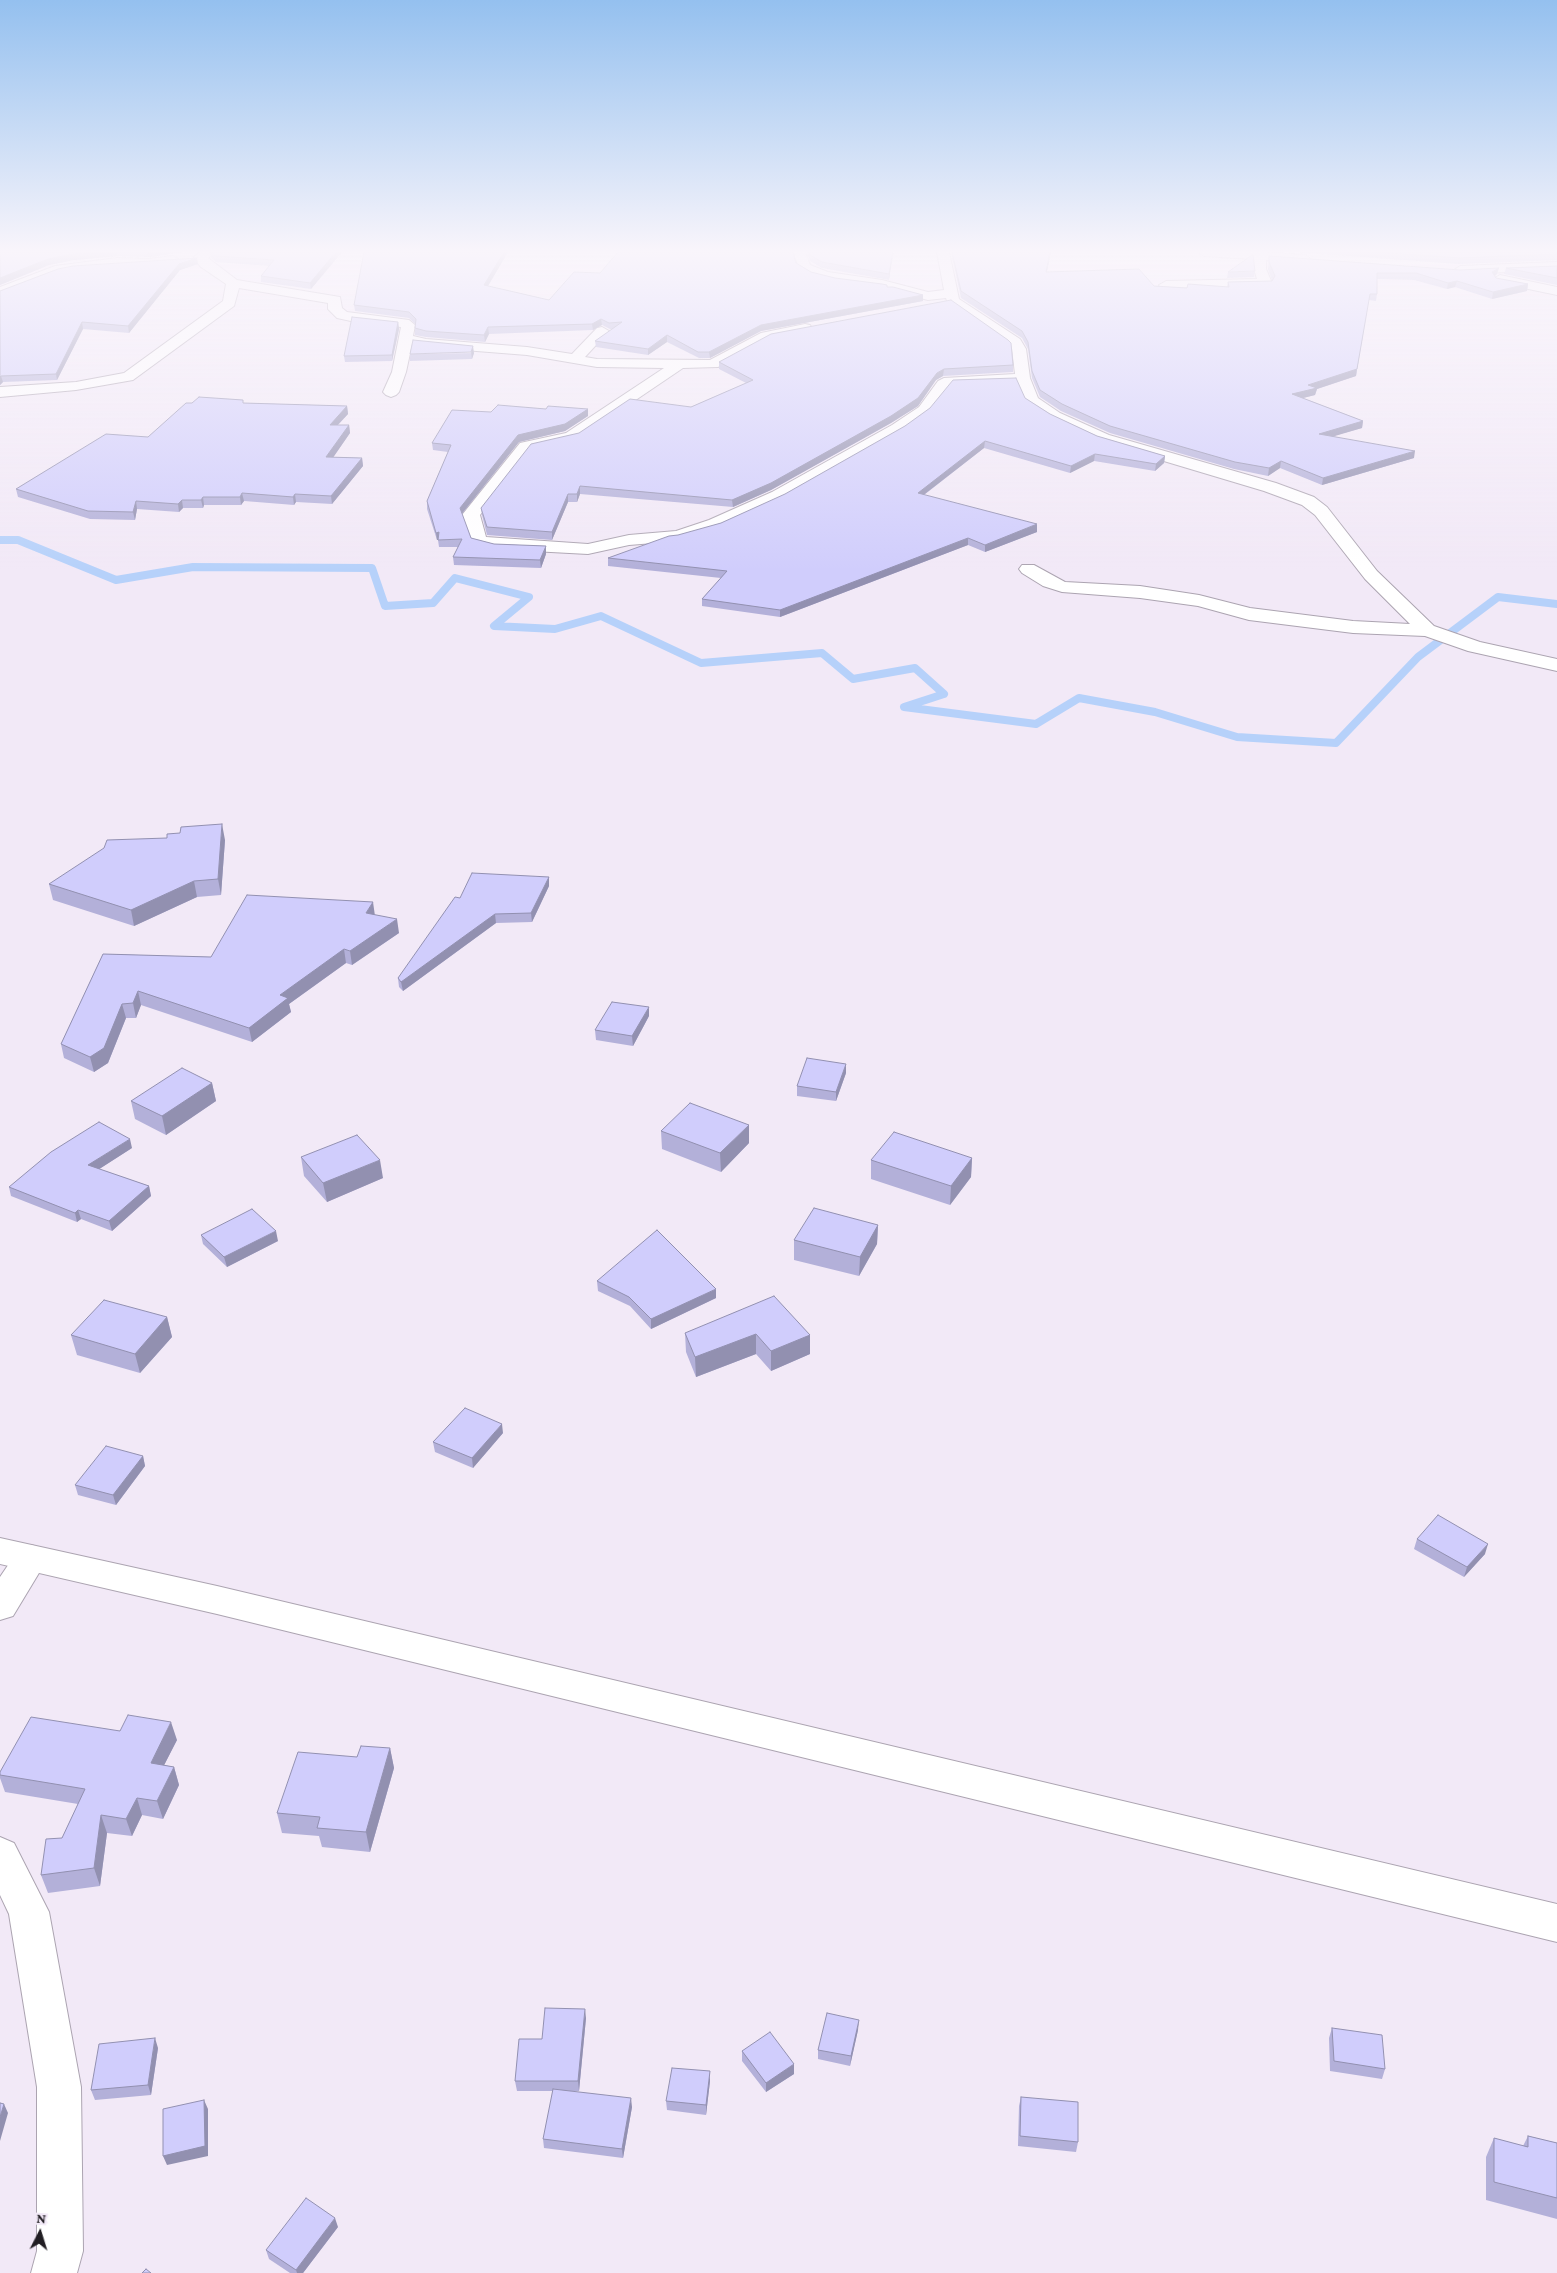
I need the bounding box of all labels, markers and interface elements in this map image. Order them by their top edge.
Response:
north arrow [15,2208,65,2258]
text: N [36,2210,47,2226]

